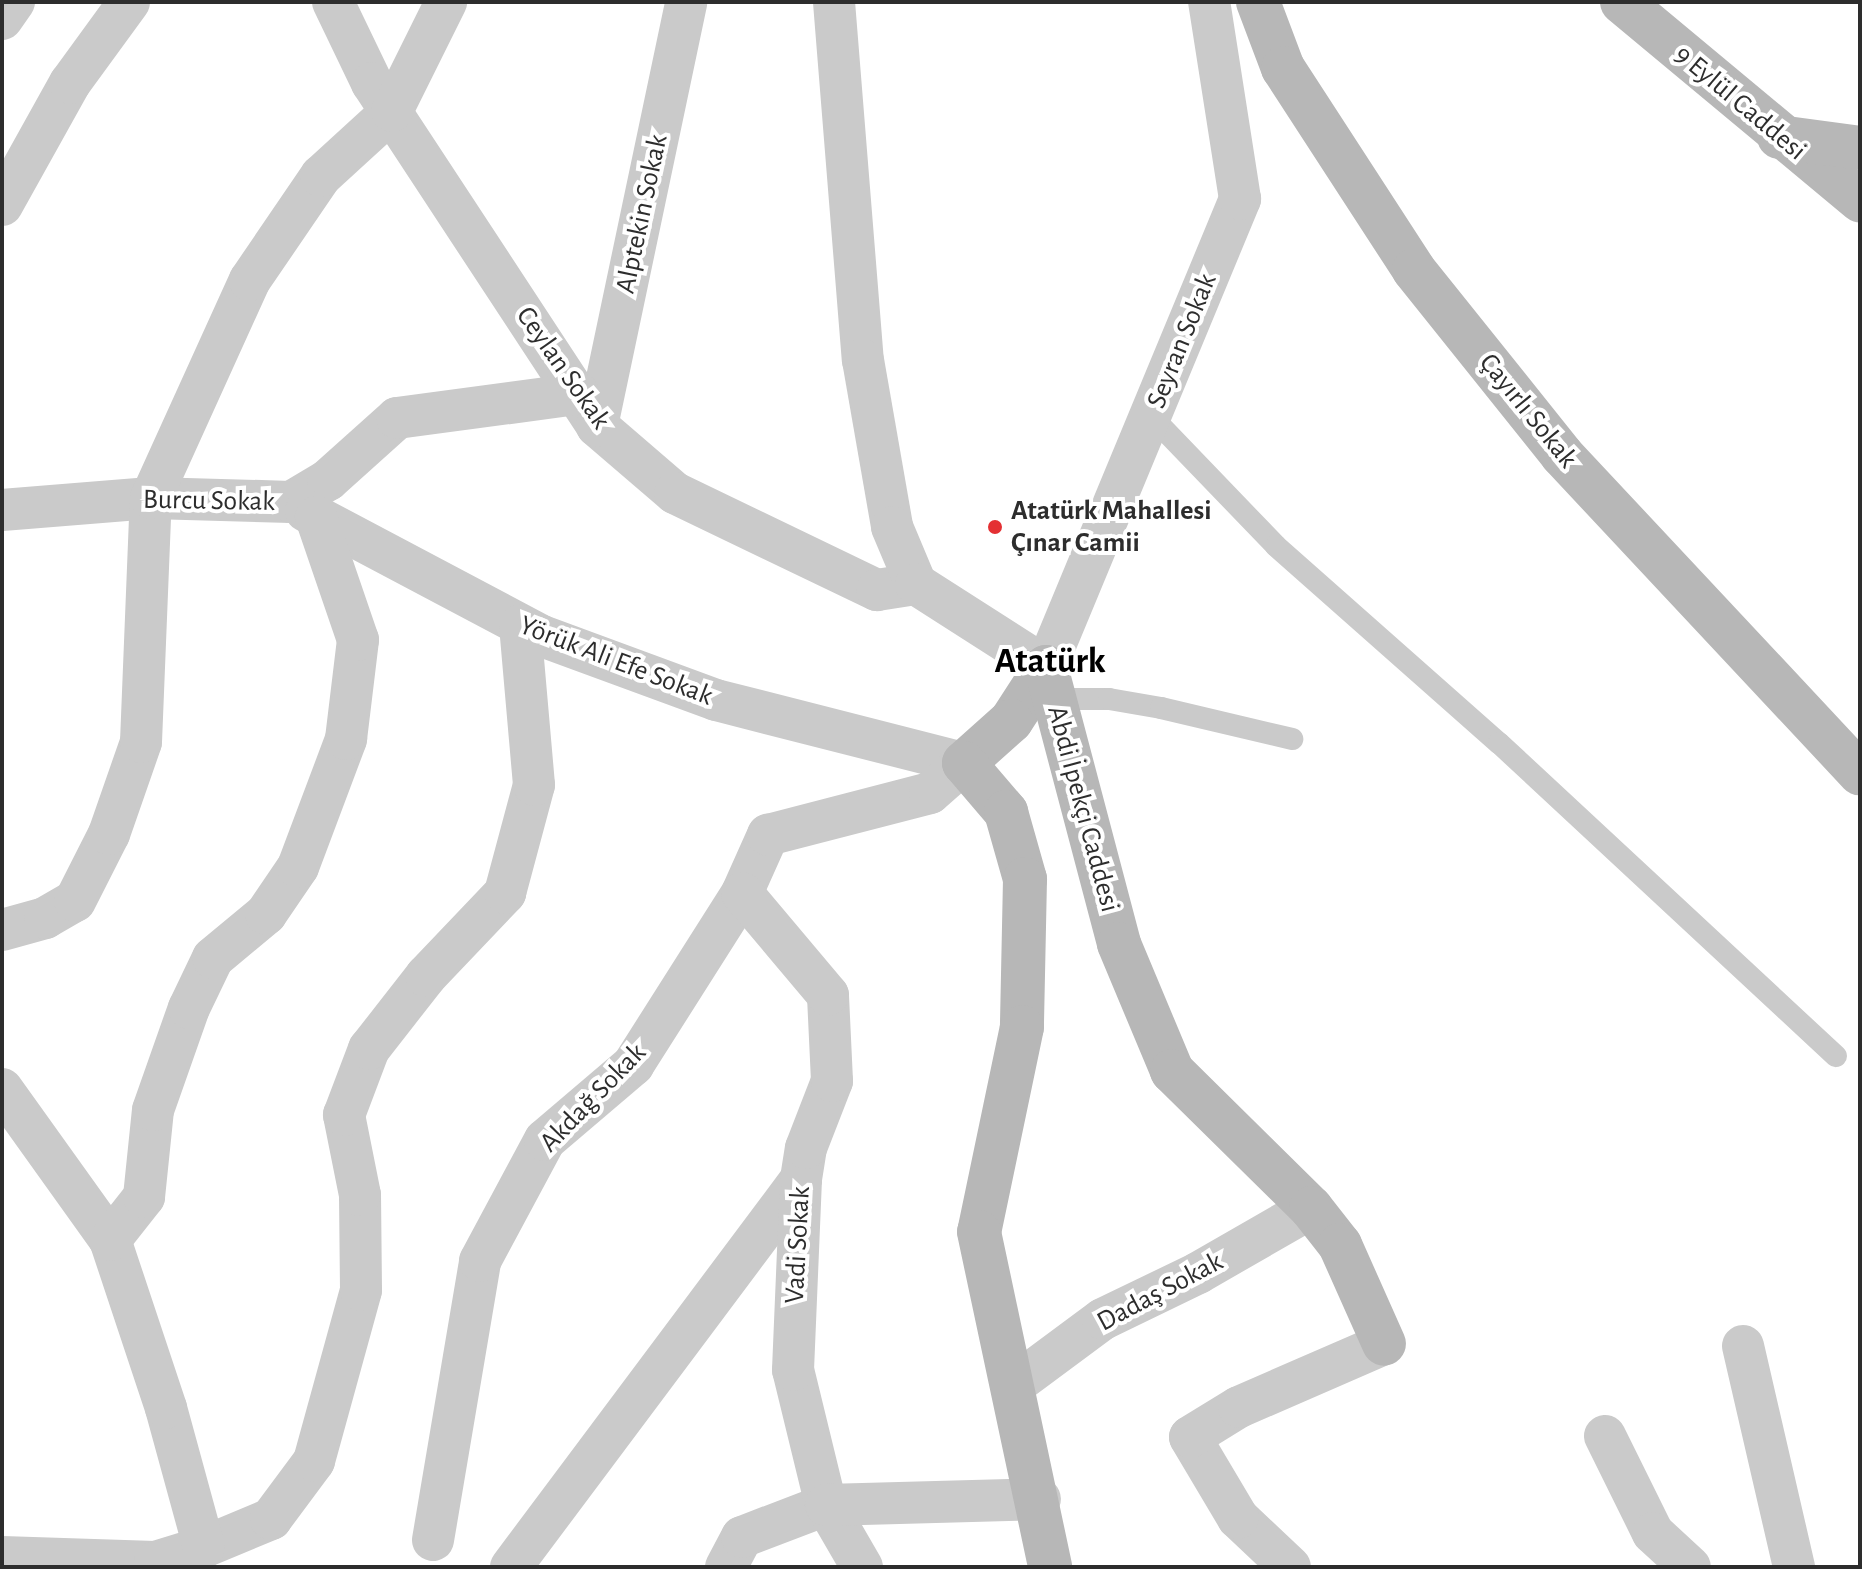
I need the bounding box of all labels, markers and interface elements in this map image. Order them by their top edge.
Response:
street label: 9 Eylül Caddesi [1667,38,1813,168]
street label: Alptekin Sokak [609,131,675,297]
street label: Seyran Sokak [1140,269,1224,413]
street label: Ceylan Sokak [509,300,617,436]
street label: Çayırlı Sokak [1472,347,1584,475]
street label: Burcu Sokak [143,483,275,519]
place label: Atatürk Mahallesi Çınar Camii [1011,494,1212,560]
marker: Atatürk Mahallesi Çınar Camii [986,518,1004,536]
street label: Yörük Ali Efe Sokak [515,609,717,713]
district label: Atatürk [994,640,1106,684]
street label: Abdi İpekçi Caddesi [1039,702,1127,916]
street label: Akdağ Sokak [533,1037,653,1159]
street label: Vadi Sokak [778,1185,818,1305]
street label: Dadaş Sokak [1091,1245,1229,1339]

